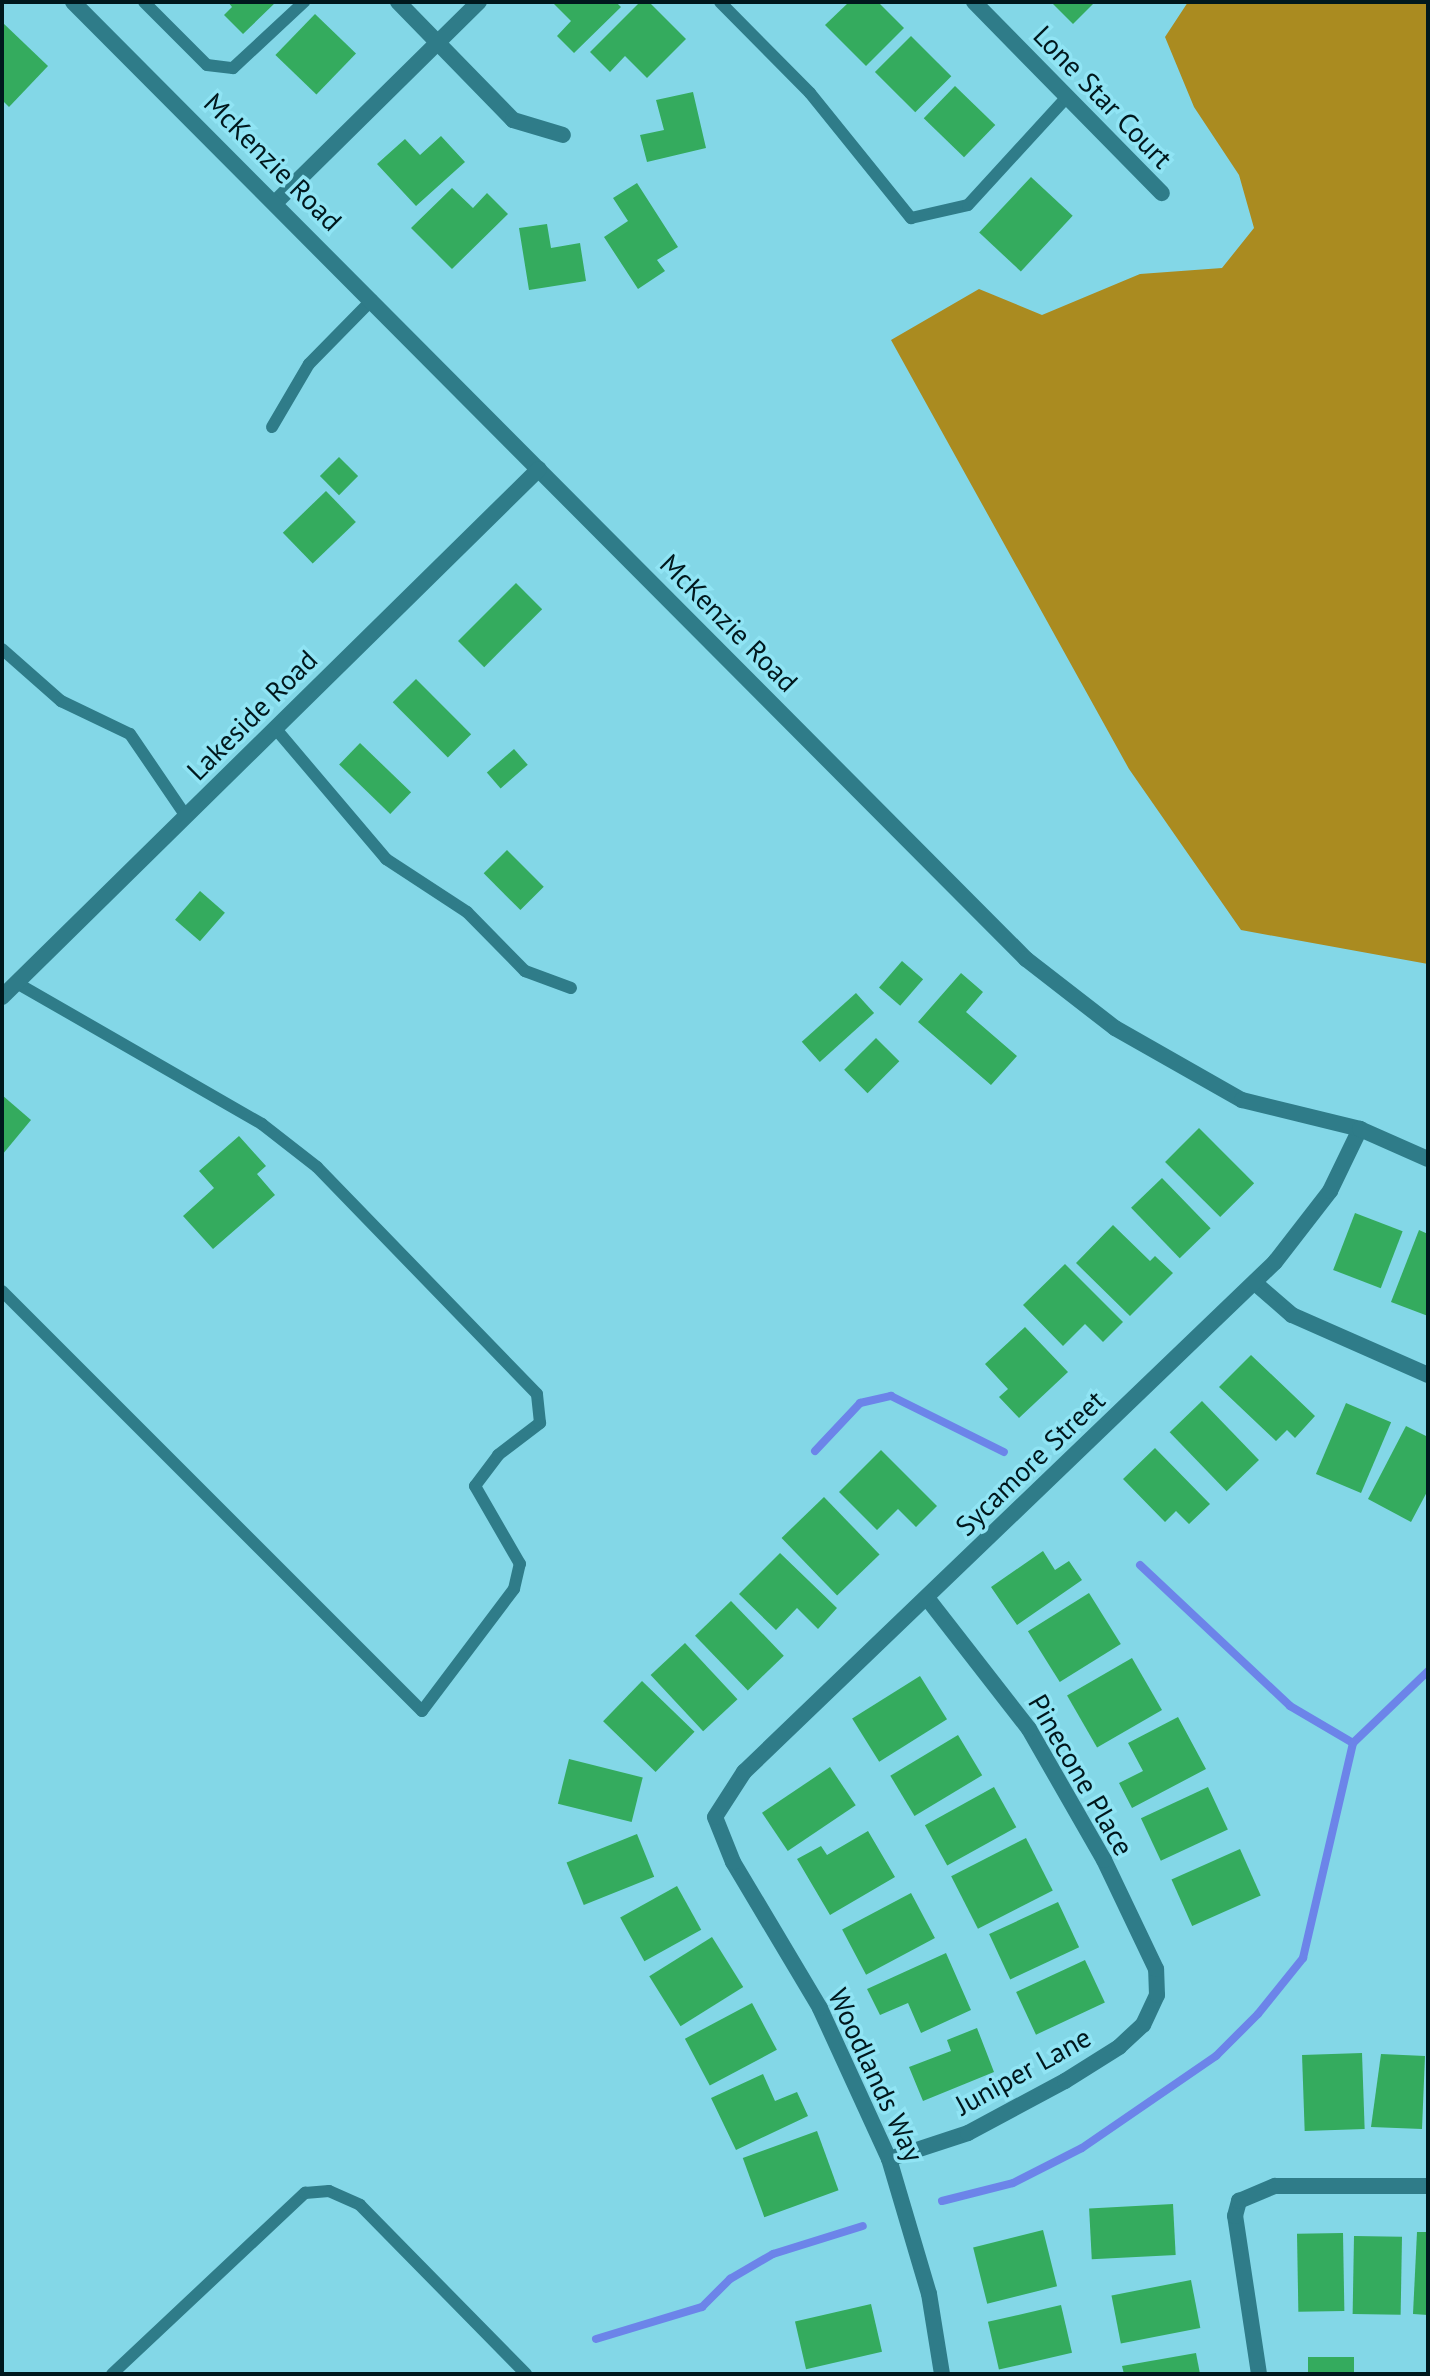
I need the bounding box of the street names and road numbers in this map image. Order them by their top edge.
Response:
street label: Lone Star Court [1027,19,1179,175]
street label: McKenzie Road [197,86,349,238]
street label: McKenzie Road [653,547,805,699]
street label: Lakeside Road [180,643,324,787]
street label: Sycamore Street [948,1383,1112,1543]
street label: Pinecone Place [1021,1689,1141,1861]
street label: Woodlands Way [821,1983,931,2167]
street label: Juniper Lane [949,2020,1097,2122]

